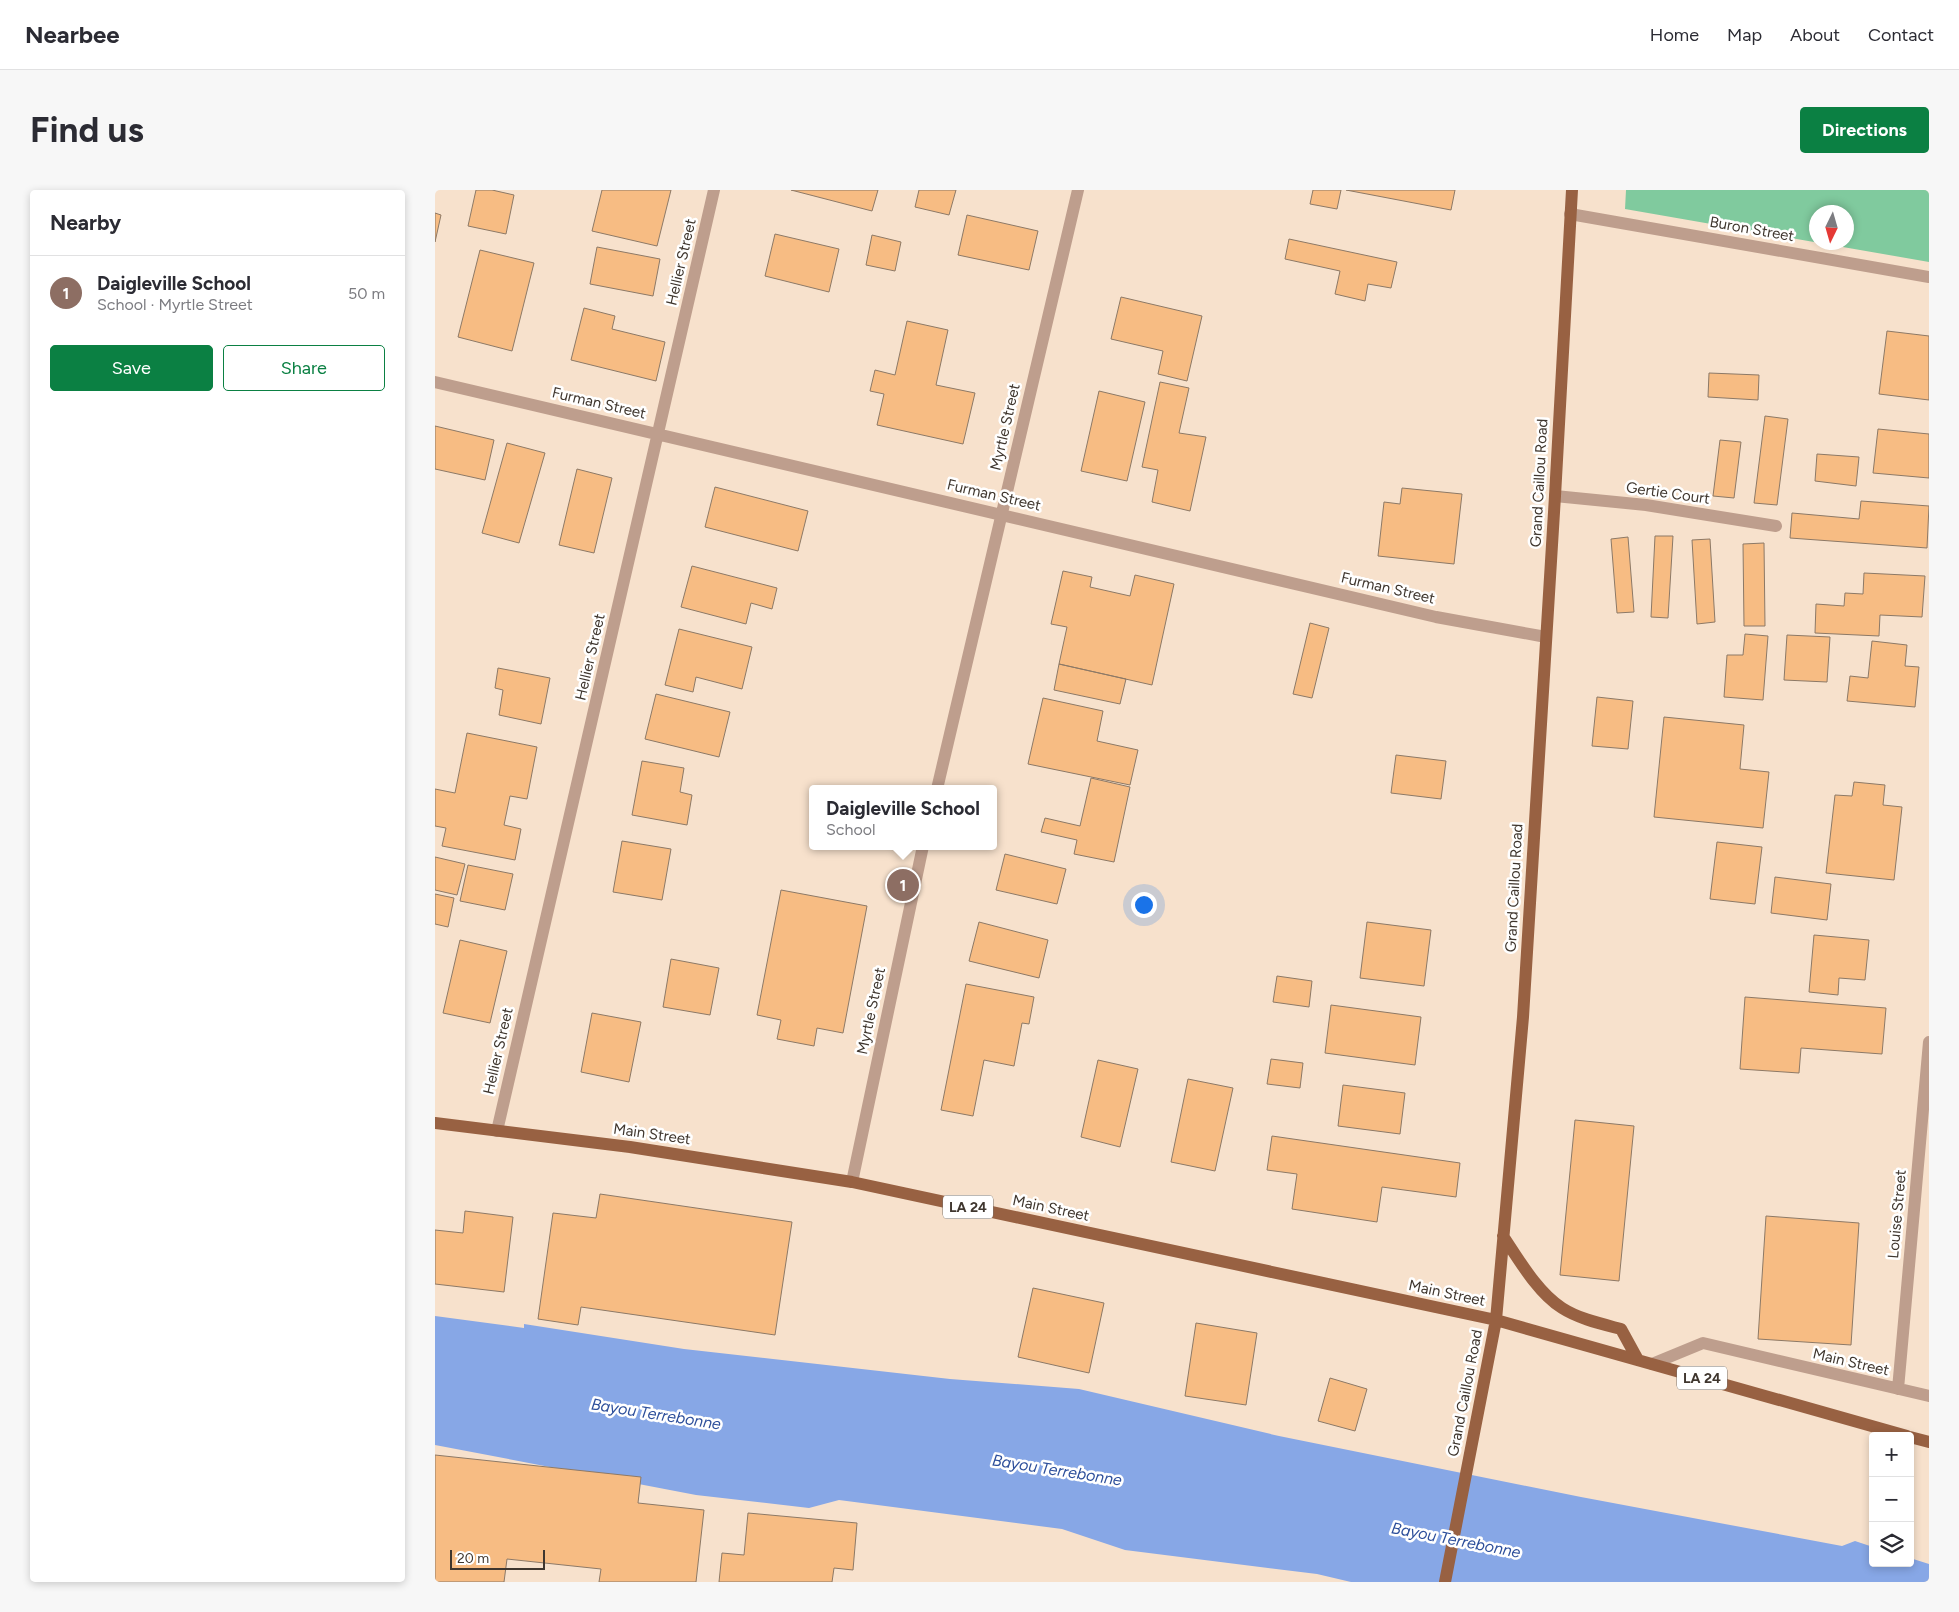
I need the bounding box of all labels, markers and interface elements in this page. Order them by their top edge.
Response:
text: Nearbee [25,20,120,49]
text: Home [1650,24,1699,46]
text: Map [1727,24,1762,46]
text: About [1790,24,1840,46]
text: Contact [1868,24,1934,46]
button: Directions [1800,107,1929,153]
text: Find us [30,109,144,151]
north arrow [1809,205,1854,250]
text: Nearby [50,210,121,235]
street label: Buron Street [1708,213,1796,245]
street label: Hellier Street [662,217,700,307]
text: Daigleville School [97,272,251,295]
text: 1 [63,284,69,303]
text: 50 m [348,284,385,303]
text: School · Myrtle Street [97,295,253,314]
button: Save [50,345,213,391]
button: Share [223,345,385,391]
street label: Myrtle Street [986,382,1024,472]
street label: Furman Street [550,383,648,423]
street label: Grand Caillou Road [1527,418,1551,548]
street label: Furman Street [945,475,1043,515]
street label: Gertie Court [1625,478,1711,508]
street label: Furman Street [1339,568,1437,608]
street label: Hellier Street [571,612,609,702]
popup [809,785,997,850]
text: Daigleville School [826,797,980,820]
text: School [826,820,875,839]
street label: Grand Caillou Road [1502,823,1526,953]
pin: 1 [887,866,919,904]
your location [1131,892,1157,918]
street label: Myrtle Street [853,966,889,1056]
street label: Hellier Street [479,1006,517,1096]
street label: Main Street [612,1120,692,1148]
street label: Louise Street [1884,1168,1910,1259]
street label: Main Street [1011,1191,1091,1225]
road number: LA 24 [943,1196,993,1218]
street label: Main Street [1407,1276,1487,1310]
street label: Grand Caillou Road [1444,1328,1486,1458]
street label: Main Street [1811,1344,1891,1380]
road number: LA 24 [1677,1366,1727,1390]
water label: Bayou Terrebonne [590,1394,722,1434]
map controls [1869,1432,1914,1567]
button: + [1869,1432,1914,1477]
water label: Bayou Terrebonne [991,1450,1123,1490]
button: − [1869,1477,1914,1522]
water label: Bayou Terrebonne [1390,1518,1522,1562]
button: layers [1869,1522,1914,1567]
scale bar [450,1547,545,1570]
text: 20 m [457,1550,489,1567]

